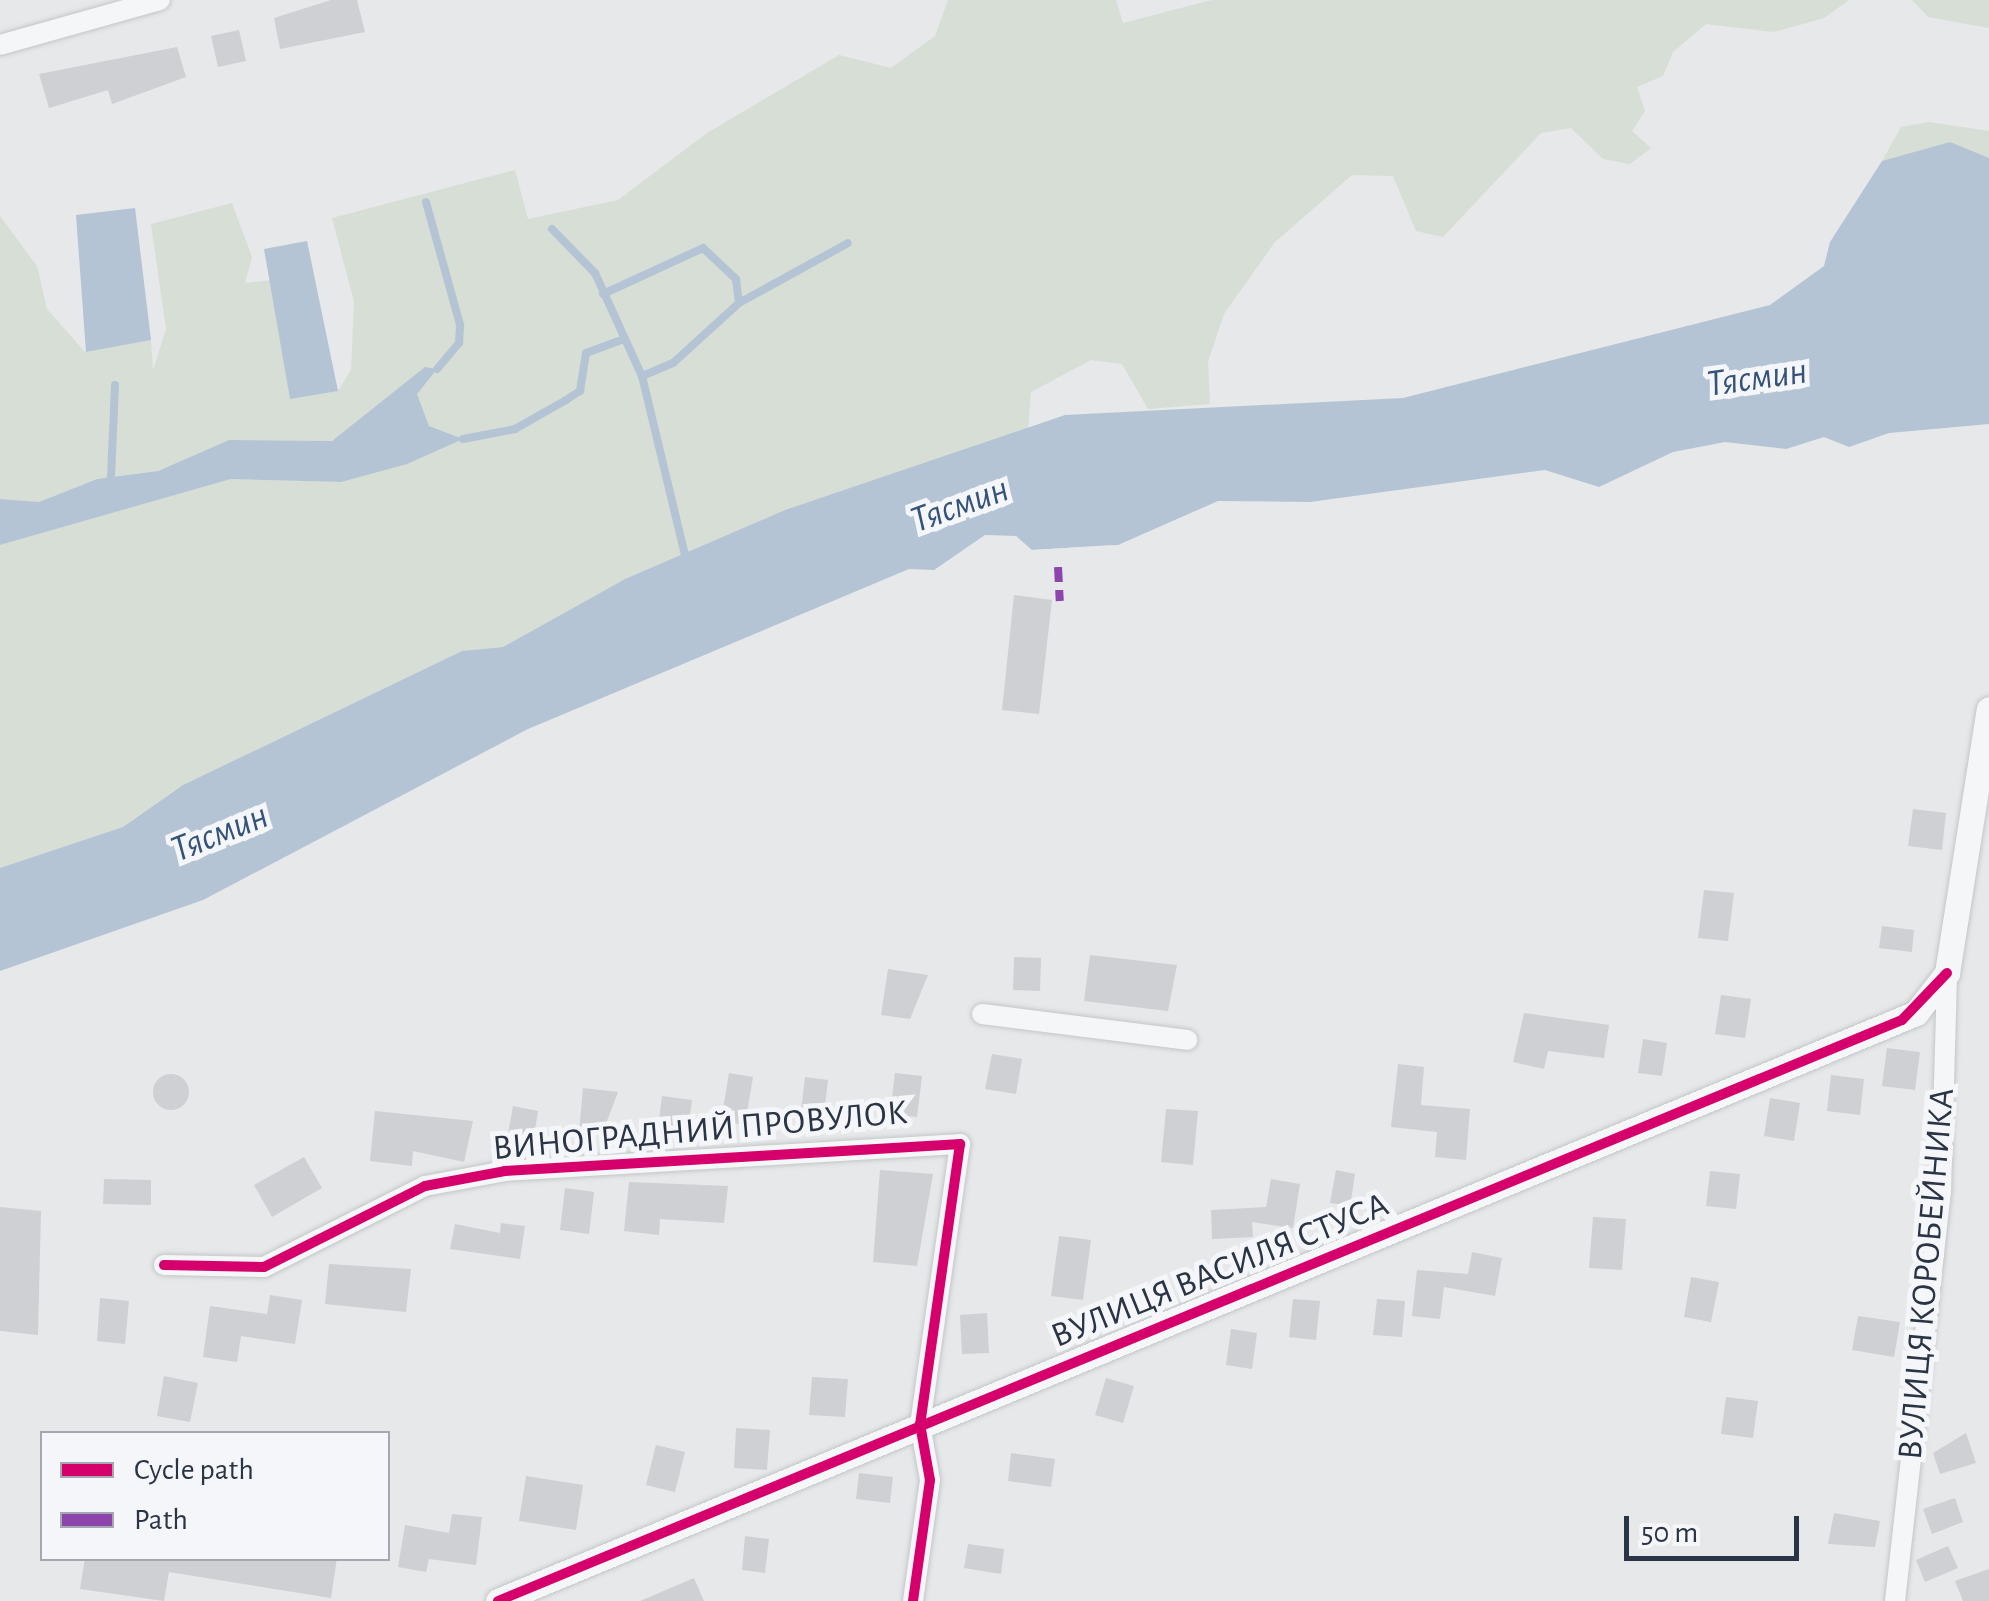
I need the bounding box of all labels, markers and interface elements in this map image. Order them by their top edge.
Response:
water label: Тясмин [1704,349,1810,409]
water label: Тясмин [905,467,1015,545]
water label: Тясмин [165,794,275,874]
street label: ВУЛИЦЯ КОРОБЕЙНИКА [1890,1086,1964,1462]
street label: ВИНОГРАДНИЙ ПРОВУЛОК [491,1092,909,1170]
street label: ВУЛИЦЯ ВАСИЛЯ СТУСА [1045,1184,1395,1358]
legend [40,1431,390,1561]
text: Cycle path [134,1455,254,1485]
scale bar [1629,1496,1804,1558]
text: Path [134,1505,188,1535]
text: 50 m [1641,1518,1698,1548]

